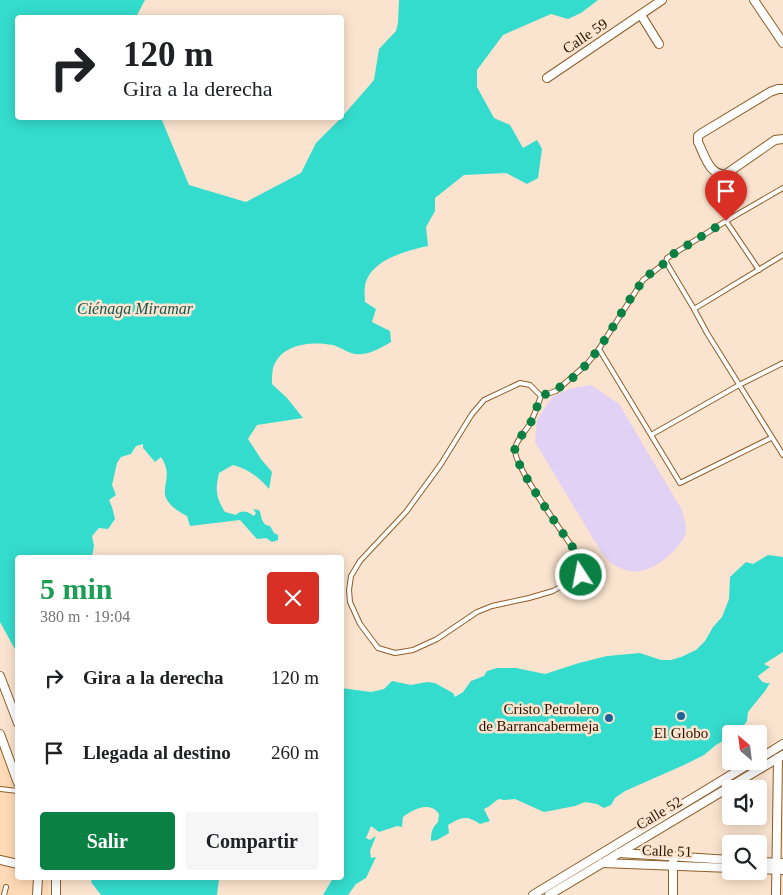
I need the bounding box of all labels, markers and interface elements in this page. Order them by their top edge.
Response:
street label: Calle 59 [560,15,610,57]
icon: right [40,35,105,100]
text: 120 m [123,35,213,74]
text: Gira a la derecha [123,76,273,101]
pin [705,170,747,221]
icon: arrive [712,177,740,205]
water label: Ciénaga Miramar [77,300,194,318]
position arrow [554,548,606,600]
text: 5 min [40,572,113,605]
button: close [267,572,319,624]
text: 380 m · 19:04 [40,608,130,625]
icon: right [40,664,68,692]
text: Gira a la derecha [83,667,224,688]
text: 120 m [271,667,319,688]
place label: Cristo Petrolero de Barrancabermeja [479,701,599,734]
marker: El Globo [675,710,687,722]
marker: Cristo Petrolero de Barrancabermeja [603,712,615,724]
place label: El Globo [654,725,708,741]
north arrow [722,725,768,770]
map controls [722,725,767,880]
icon: arrive [40,739,68,767]
text: Llegada al destino [83,742,231,763]
text: 260 m [271,742,319,763]
button: sound [722,780,767,825]
street label: Calle 52 [633,793,685,833]
button: Salir [40,812,175,870]
button: Compartir [185,812,319,870]
button: search [722,835,767,880]
street label: Calle 51 [642,842,692,860]

